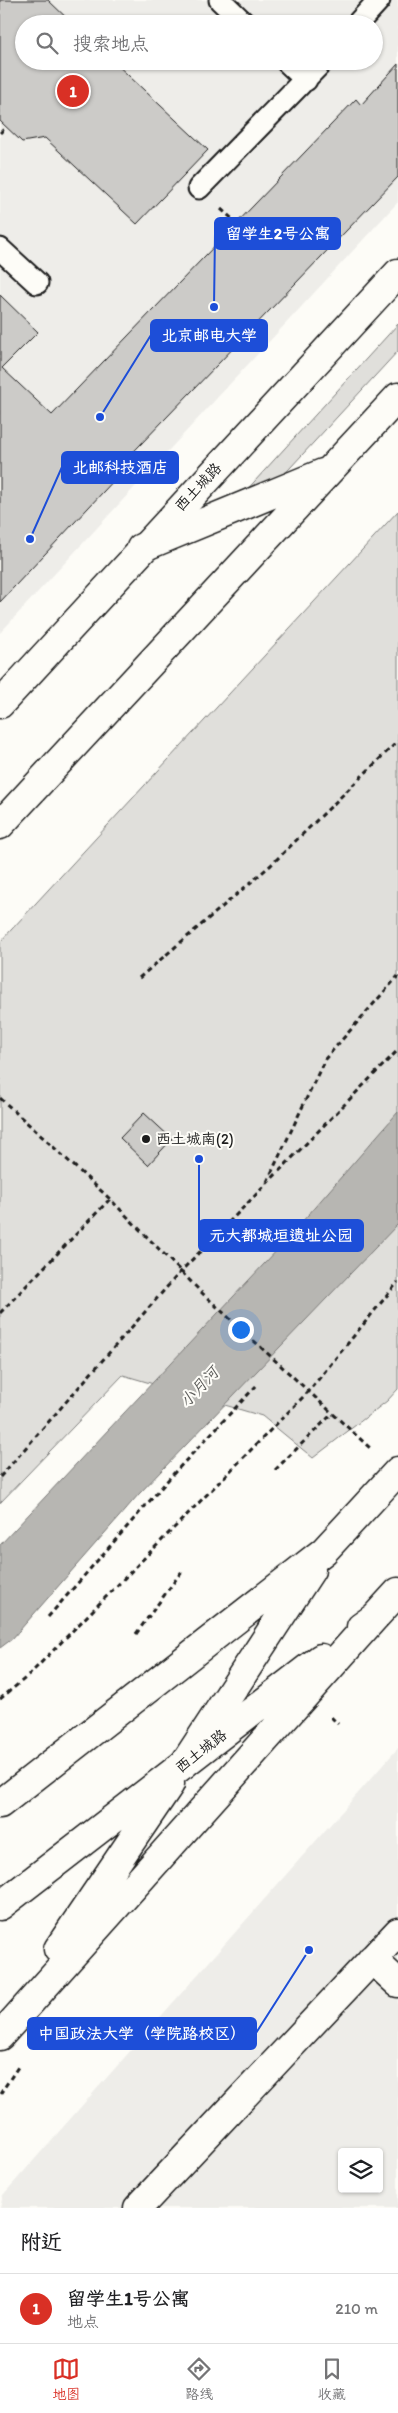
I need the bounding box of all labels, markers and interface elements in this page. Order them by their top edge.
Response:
search box [15,15,383,70]
icon: search [33,29,61,57]
text: 搜索地点 [73,32,149,55]
pin: 1 [57,72,89,110]
callout: 留学生2号公寓 [215,218,340,249]
text: 留学生2号公寓 [226,224,330,243]
callout: 北京邮电大学 [151,320,267,351]
text: 北京邮电大学 [161,326,257,345]
callout: 北邮科技酒店 [62,452,178,483]
text: 北邮科技酒店 [72,458,168,477]
street label: 西土城路 [171,459,225,515]
place label: 西土城南(2) [156,1130,234,1148]
marker: 西土城南(2) [140,1133,152,1145]
callout: 元大都城垣遗址公园 [199,1220,363,1251]
text: 元大都城垣遗址公园 [209,1226,353,1245]
your location [228,1317,254,1343]
water label: 小月河 [176,1361,224,1411]
street label: 西土城路 [172,1725,230,1777]
callout: 中国政法大学（学院路校区） [28,2018,256,2049]
text: 中国政法大学（学院路校区） [38,2024,246,2043]
map controls [338,2148,383,2193]
button: layers [338,2148,383,2193]
text: 附近 [20,2229,62,2254]
text: 留学生1号公寓 [67,2287,190,2310]
text: 1 [32,2299,40,2318]
text: 210 m [335,2299,378,2318]
text: 地点 [67,2312,99,2331]
tab: 地图 [52,2355,80,2403]
tab: 路线 [185,2355,213,2403]
tab: 收藏 [318,2355,346,2403]

